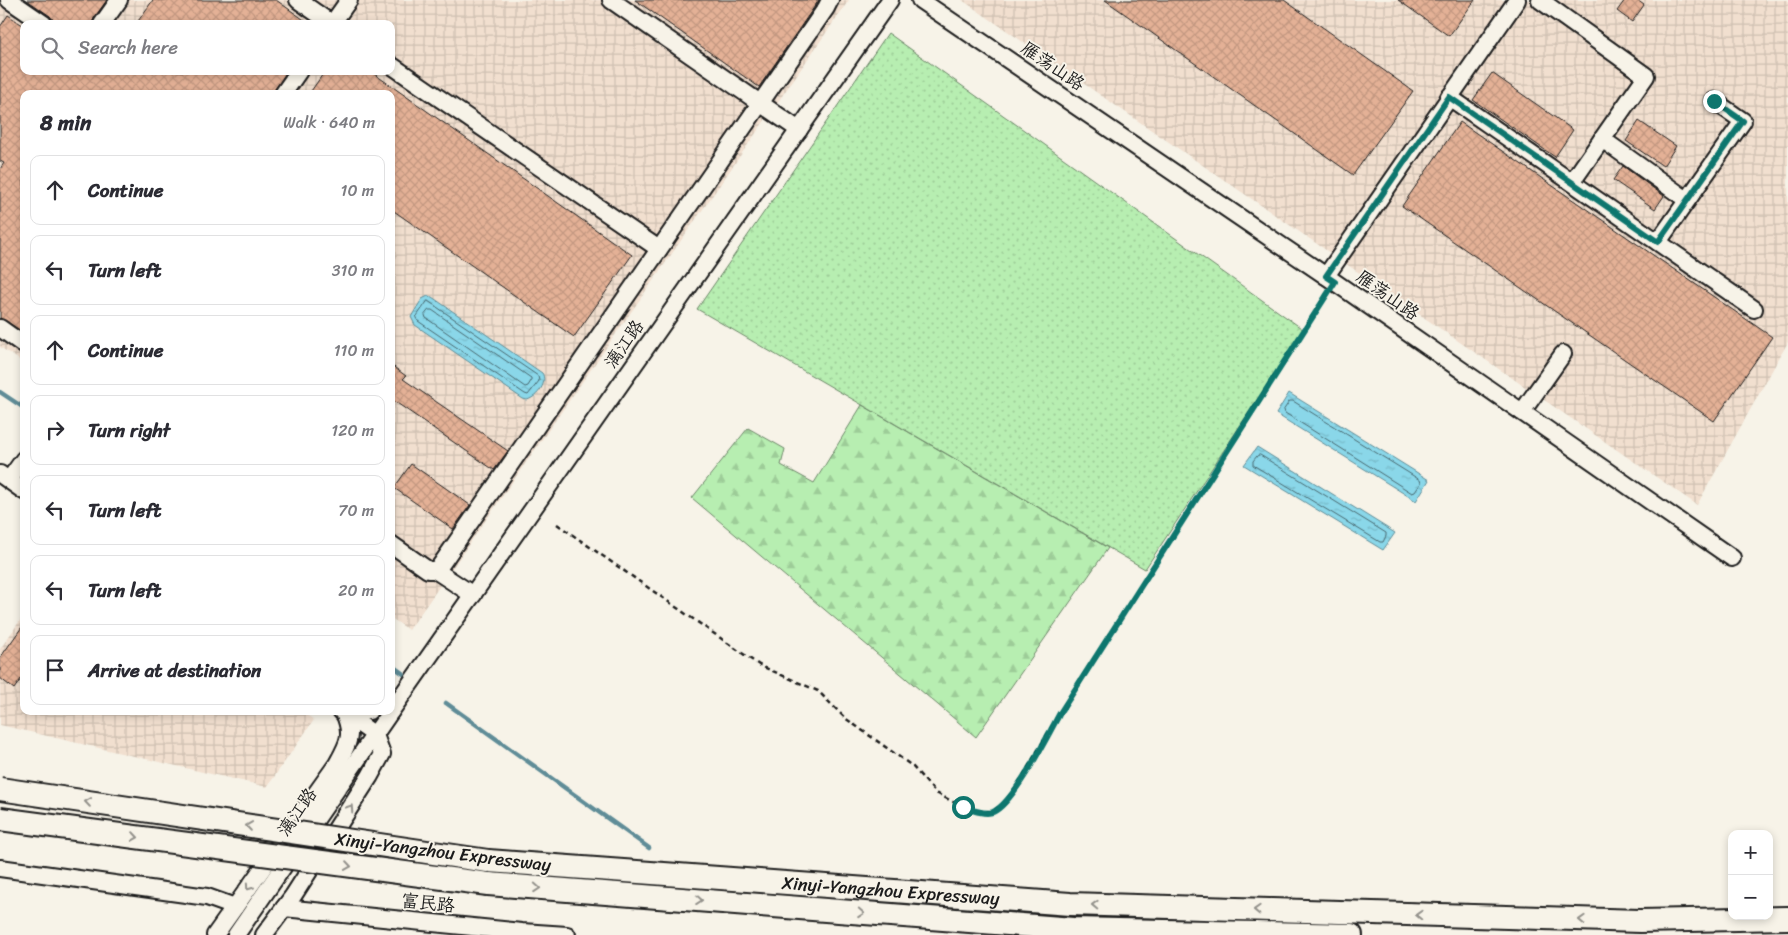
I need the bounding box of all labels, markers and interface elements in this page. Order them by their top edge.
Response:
search box [20,20,395,75]
text: Search here [78,31,178,64]
street label: 雁荡山路 [1014,33,1092,99]
icon: search [38,34,66,62]
route end [1703,90,1726,113]
text: 8 min [40,104,91,142]
text: Walk · 640 m [283,108,375,137]
text: Continue [88,174,164,207]
icon: ahead [41,176,69,204]
text: 10 m [341,176,374,205]
text: Turn left [88,254,161,287]
icon: left [41,256,69,284]
text: 310 m [332,256,374,285]
street label: 雁荡山路 [1349,261,1427,329]
street label: 漓江路 [595,313,653,375]
text: Continue [88,334,164,367]
icon: ahead [41,336,69,364]
text: 110 m [334,336,374,365]
text: Turn right [88,414,170,447]
icon: right [41,416,69,444]
text: 120 m [331,416,374,445]
text: Turn left [88,494,161,527]
icon: left [41,496,69,524]
text: 70 m [338,496,374,525]
text: Turn left [88,574,161,607]
icon: left [41,576,69,604]
text: 20 m [338,576,374,605]
text: Arrive at destination [88,654,261,687]
icon: arrive [41,656,69,684]
street label: 漓江路 [268,781,326,843]
route start [952,796,975,819]
one-way arrow [84,797,92,808]
one-way arrow [343,804,353,813]
one-way arrow [245,821,253,832]
street label: Xinyi-Yangzhou Expressway [332,823,554,881]
map controls [1728,830,1773,920]
button: + [1728,830,1773,875]
one-way arrow [131,831,139,842]
one-way arrow [344,860,352,870]
street label: Xinyi-Yangzhou Expressway [780,867,1001,915]
button: − [1728,875,1773,920]
one-way arrow [246,881,255,891]
one-way arrow [533,882,541,893]
street label: 富民路 [399,884,457,922]
one-way arrow [695,895,703,906]
one-way arrow [1090,900,1098,910]
one-way arrow [1253,905,1260,915]
one-way arrow [857,907,865,918]
one-way arrow [1415,909,1423,920]
one-way arrow [1578,914,1586,925]

